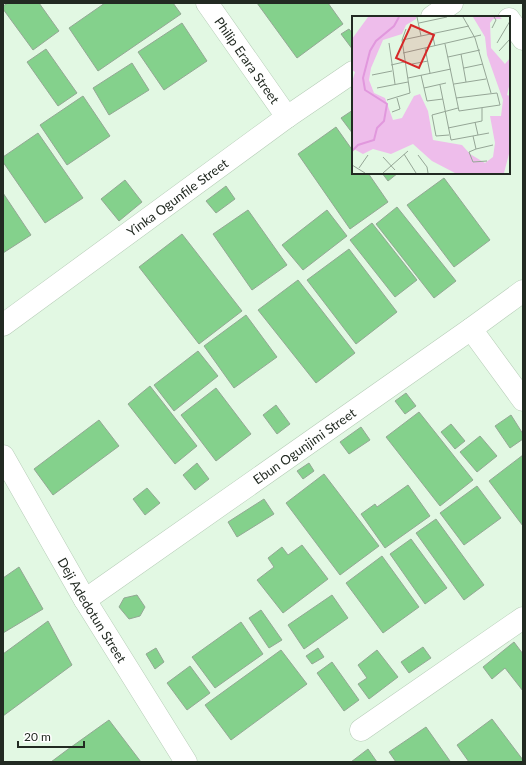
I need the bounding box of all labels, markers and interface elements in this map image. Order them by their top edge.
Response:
street label: Philip Erara Street [211,14,283,107]
inset map [352,16,510,174]
street label: Yinka Ogunfile Street [124,155,231,240]
street label: Ebun Ogunjimi Street [250,404,359,488]
street label: Deji Adedotun Street [54,555,130,666]
scale bar [18,723,84,749]
text: 20 m [24,729,51,744]

